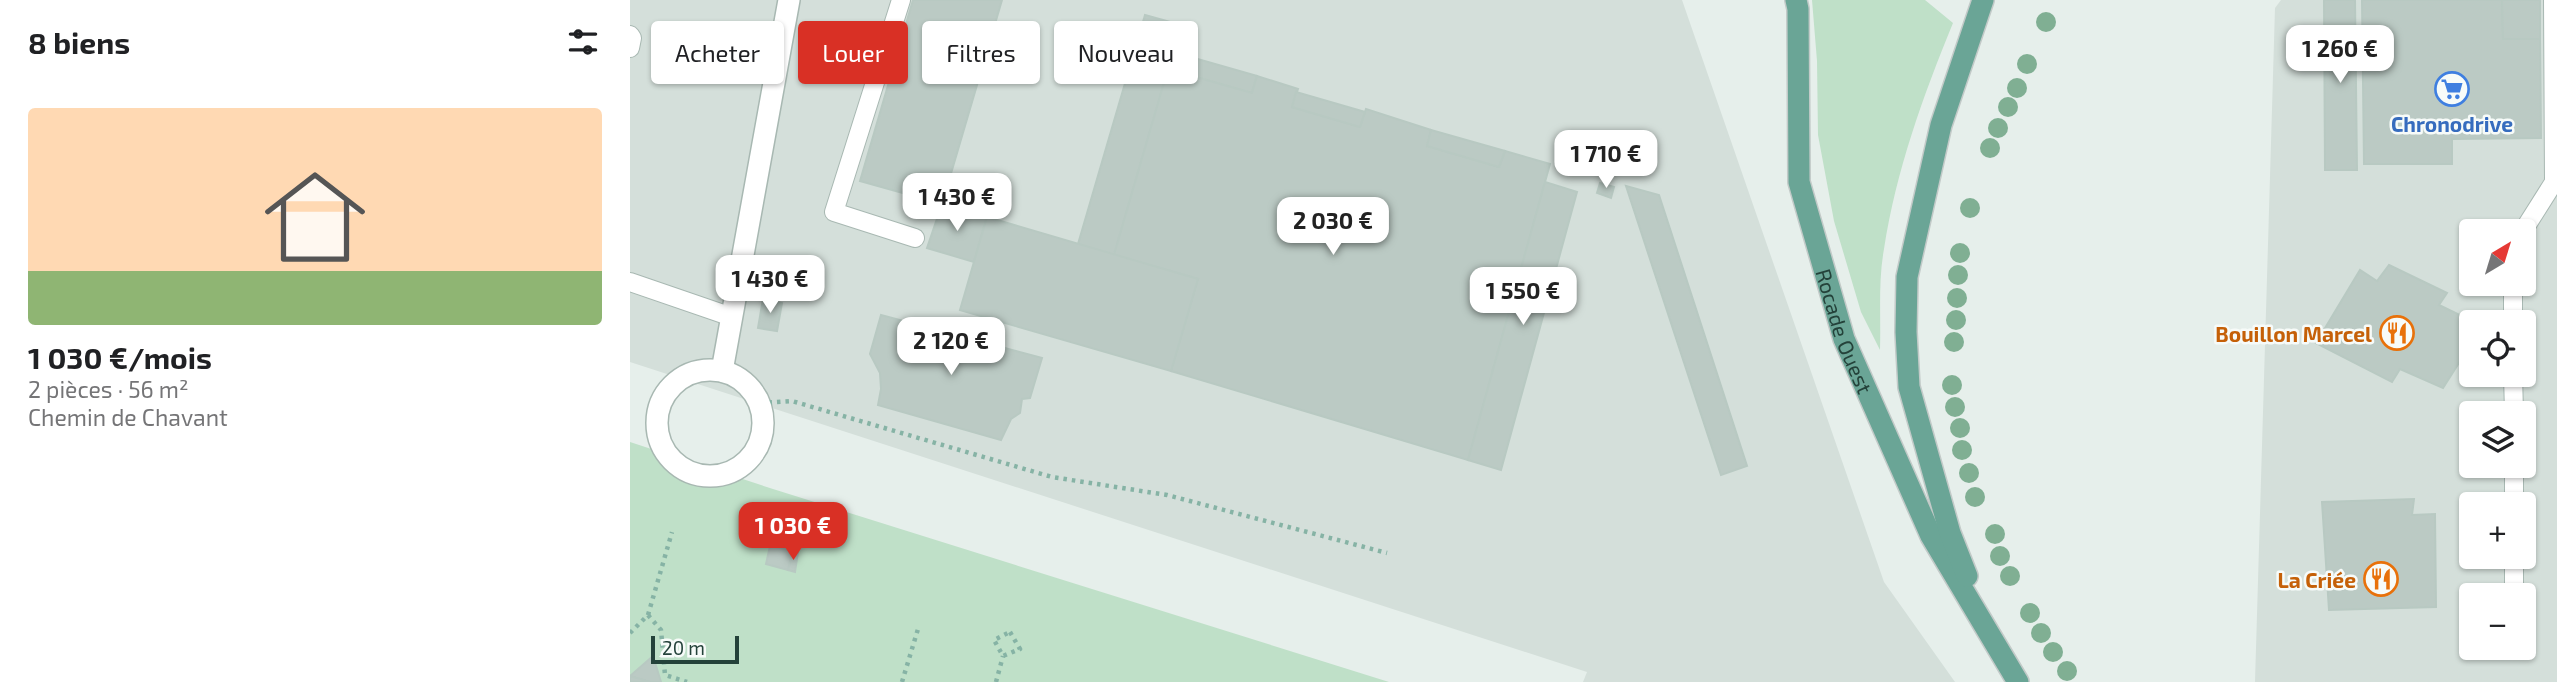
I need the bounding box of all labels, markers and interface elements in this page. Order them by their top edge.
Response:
chip: Acheter [651,21,784,84]
chip: Louer [798,21,908,84]
chip: Filtres [922,21,1040,84]
chip: Nouveau [1054,21,1198,84]
icon: filters [564,23,602,61]
text: 8 biens [28,24,130,60]
pin: 1 260 € [2275,25,2405,85]
text: 1 260 € [2302,34,2378,62]
supermarket icon: Chronodrive [2433,70,2471,108]
place label: Chronodrive [2391,111,2513,136]
pin: 1 710 € [1541,130,1671,190]
text: 1 710 € [1570,139,1642,167]
icon: home [252,154,378,280]
pin: 1 430 € [892,174,1022,233]
text: 1 430 € [919,182,995,210]
pin: 2 030 € [1268,198,1398,257]
text: 2 030 € [1293,206,1373,234]
north arrow [2459,219,2536,296]
map controls [2459,219,2536,660]
pin: 1 430 € [705,256,835,315]
text: 1 430 € [732,264,808,292]
street label: Rocade Ouest [1812,266,1879,397]
pin: 1 550 € [1458,268,1588,327]
text: 1 550 € [1486,276,1560,304]
button: locate [2459,310,2536,387]
restaurant icon: Bouillon Marcel [2378,314,2416,352]
pin: 2 120 € [886,318,1016,377]
place label: Bouillon Marcel [2215,321,2372,346]
text: 2 120 € [913,326,989,354]
text: 1 030 €/mois [28,339,212,375]
text: 2 pièces · 56 m² [28,375,189,403]
button: layers [2459,401,2536,478]
text: Chemin de Chavant [28,403,228,431]
button: + [2459,492,2536,569]
pin: 1 030 € [728,503,858,562]
text: 1 030 € [755,511,831,539]
restaurant icon: La Criée [2362,560,2400,598]
place label: La Criée [2277,567,2356,592]
button: − [2459,583,2536,660]
scale bar [651,633,738,665]
text: 20 m [662,636,705,659]

